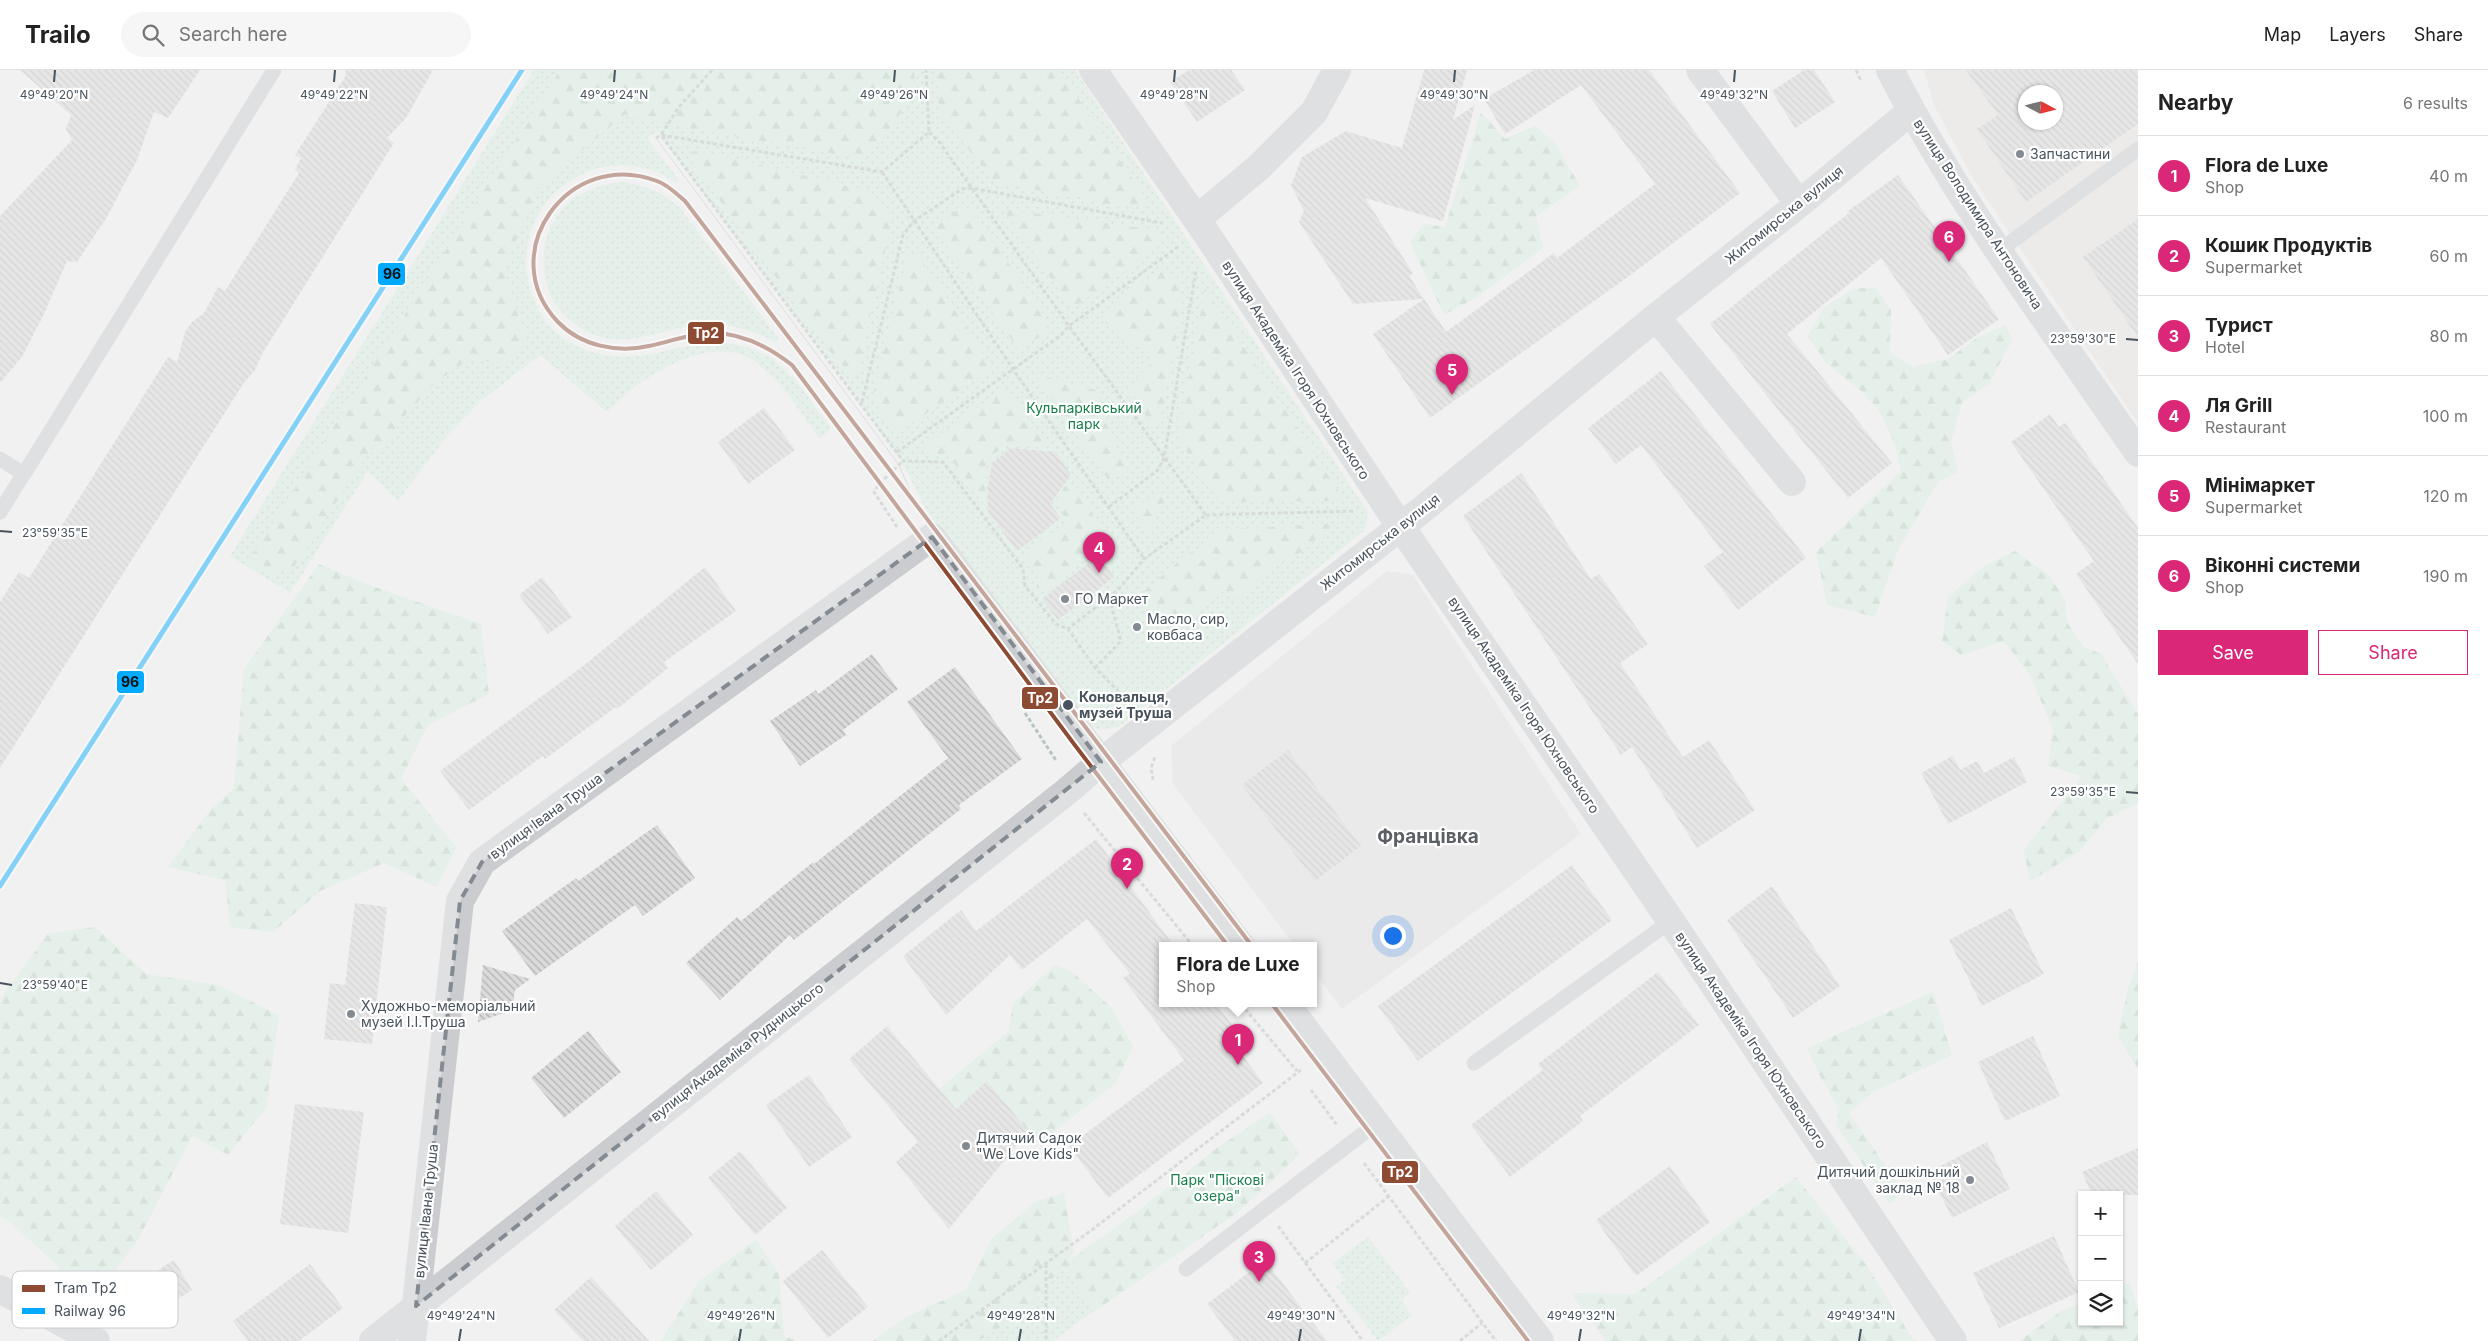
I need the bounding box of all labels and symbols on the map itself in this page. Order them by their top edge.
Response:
north arrow [2018,85,2063,130]
text: 49°49'20"N [20,87,88,102]
text: 49°49'22"N [300,87,368,102]
text: 49°49'24"N [580,87,648,102]
text: 49°49'26"N [860,87,928,102]
text: 49°49'28"N [1140,87,1208,102]
text: 49°49'30"N [1420,87,1488,102]
text: 49°49'32"N [1700,87,1768,102]
street label: вулиця Володимира Антоновича [1910,115,2046,312]
place label: Запчастини [2030,145,2110,162]
marker: Запчастини [2014,148,2026,160]
street label: Житомирська вулиця [1721,162,1846,267]
pin: 6 [1933,221,1965,262]
street label: вулиця Академіка Ігоря Юхновського [1219,257,1374,482]
line badge: 96 [377,262,406,286]
text: 96 [383,265,401,282]
line badge: Тр2 [687,321,725,345]
text: Тр2 [693,324,719,341]
text: 23°59'30"E [2050,331,2116,346]
pin: 5 [1436,354,1468,395]
park label: Кульпарківський парк [1026,399,1142,432]
street label: Житомирська вулиця [1317,490,1443,594]
text: 23°59'35"E [22,525,88,540]
pin: 4 [1083,532,1115,573]
place label: ГО Маркет [1075,590,1149,607]
marker: ГО Маркет [1059,593,1071,605]
street label: вулиця Академіка Ігоря Юхновського [1445,593,1603,816]
place label: Масло, сир, ковбаса [1147,610,1229,643]
marker: Масло, сир, ковбаса [1131,621,1143,633]
line badge: 96 [116,670,145,694]
text: 96 [121,673,139,690]
line badge: Тр2 [1021,686,1059,710]
place label: Коновальця, музей Труша [1079,688,1172,721]
text: Тр2 [1027,689,1053,706]
marker: Коновальця, музей Труша [1061,698,1075,712]
street label: вулиця Івана Труша [486,769,605,862]
text: 23°59'35"E [2050,784,2116,799]
district label: Францівка [1377,825,1479,848]
pin: 2 [1111,848,1143,889]
your location [1380,923,1406,949]
street label: вулиця Академіка Ігоря Юхновського [1672,928,1830,1151]
text: 23°59'40"E [22,977,88,992]
street label: вулиця Академіка Рудницького [647,979,827,1124]
place label: Художньо-меморіальний музей І.І.Труша [361,997,536,1030]
marker: Художньо-меморіальний музей І.І.Труша [345,1008,357,1020]
pin: 1 [1222,1024,1254,1065]
place label: Дитячий Садок "We Love Kids" [976,1129,1082,1162]
marker: Дитячий Садок "We Love Kids" [960,1140,972,1152]
street label: вулиця Івана Труша [410,1143,441,1279]
line badge: Тр2 [1381,1160,1419,1184]
text: Тр2 [1387,1163,1413,1180]
place label: Дитячий дошкільний заклад № 18 [1817,1163,1960,1196]
park label: Парк "Піскові озера" [1170,1171,1264,1204]
marker: Дитячий дошкільний заклад № 18 [1964,1174,1976,1186]
pin: 3 [1243,1241,1275,1282]
legend [12,1271,178,1328]
text: Tram Тр2 [54,1279,117,1296]
text: Railway 96 [54,1302,126,1319]
text: 49°49'24"N [427,1308,495,1323]
text: 49°49'26"N [707,1308,775,1323]
text: 49°49'28"N [987,1308,1055,1323]
text: 49°49'30"N [1267,1308,1335,1323]
text: 49°49'32"N [1547,1308,1615,1323]
text: 49°49'34"N [1827,1308,1895,1323]

